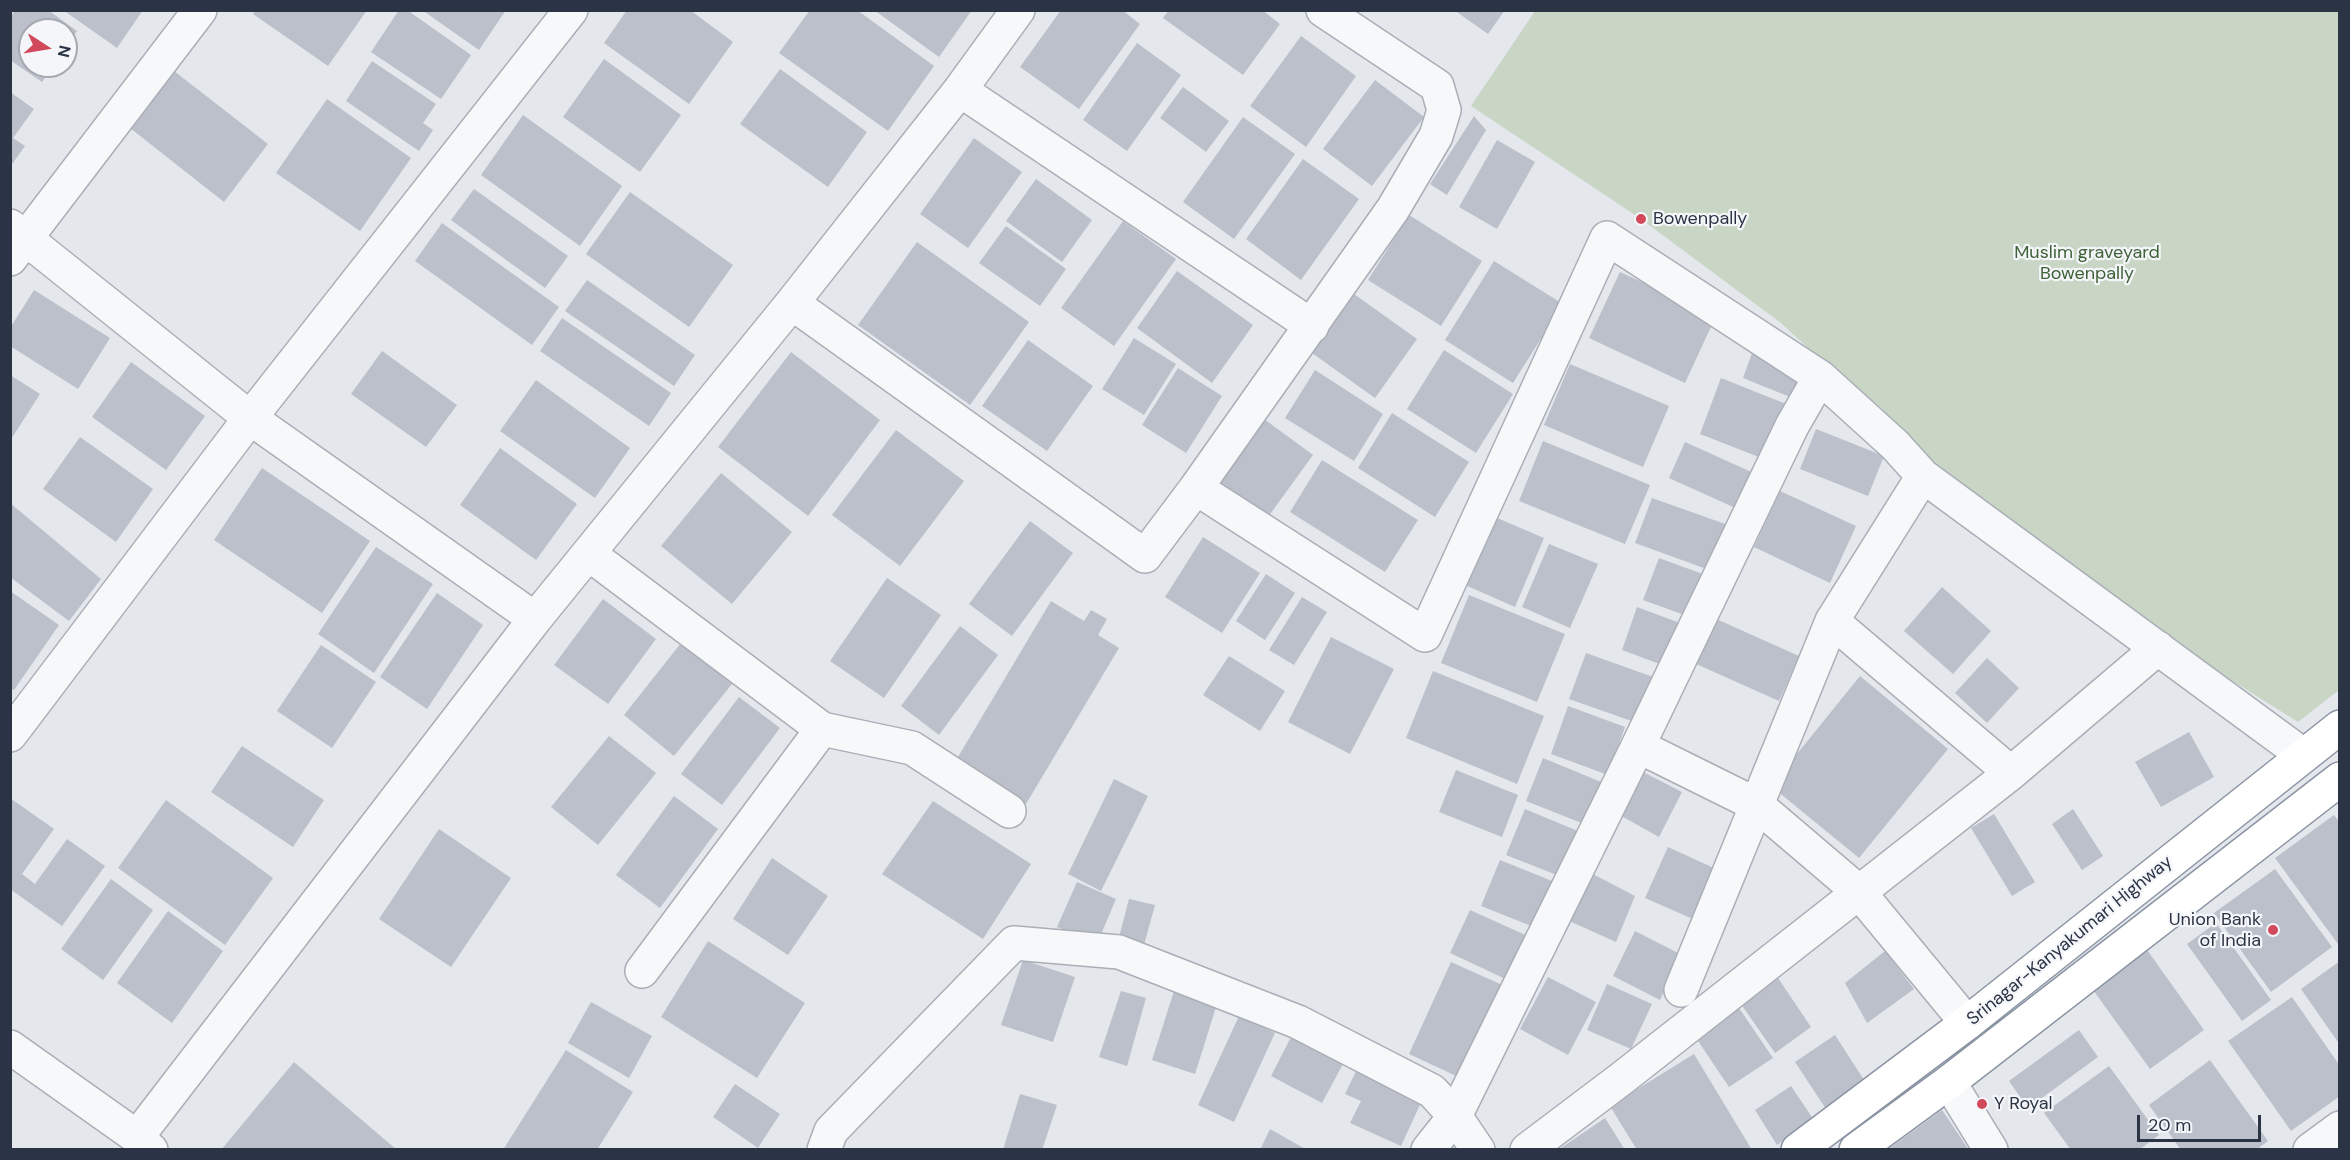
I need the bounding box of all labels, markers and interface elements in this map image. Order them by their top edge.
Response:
north arrow [18,18,78,78]
text: N [53,44,76,59]
place label: Bowenpally [1653,208,1747,230]
marker: Bowenpally [1634,212,1648,226]
park label: Muslim graveyard Bowenpally [2014,242,2160,284]
street label: Srinagar-Kanyakumari Highway [1963,851,2177,1031]
place label: Union Bank of India [2169,909,2261,952]
marker: Union Bank of India [2266,923,2280,937]
place label: Y Royal [1994,1093,2053,1115]
marker: Y Royal [1975,1097,1989,1111]
scale bar [2140,1103,2264,1141]
text: 20 m [2148,1113,2191,1137]

